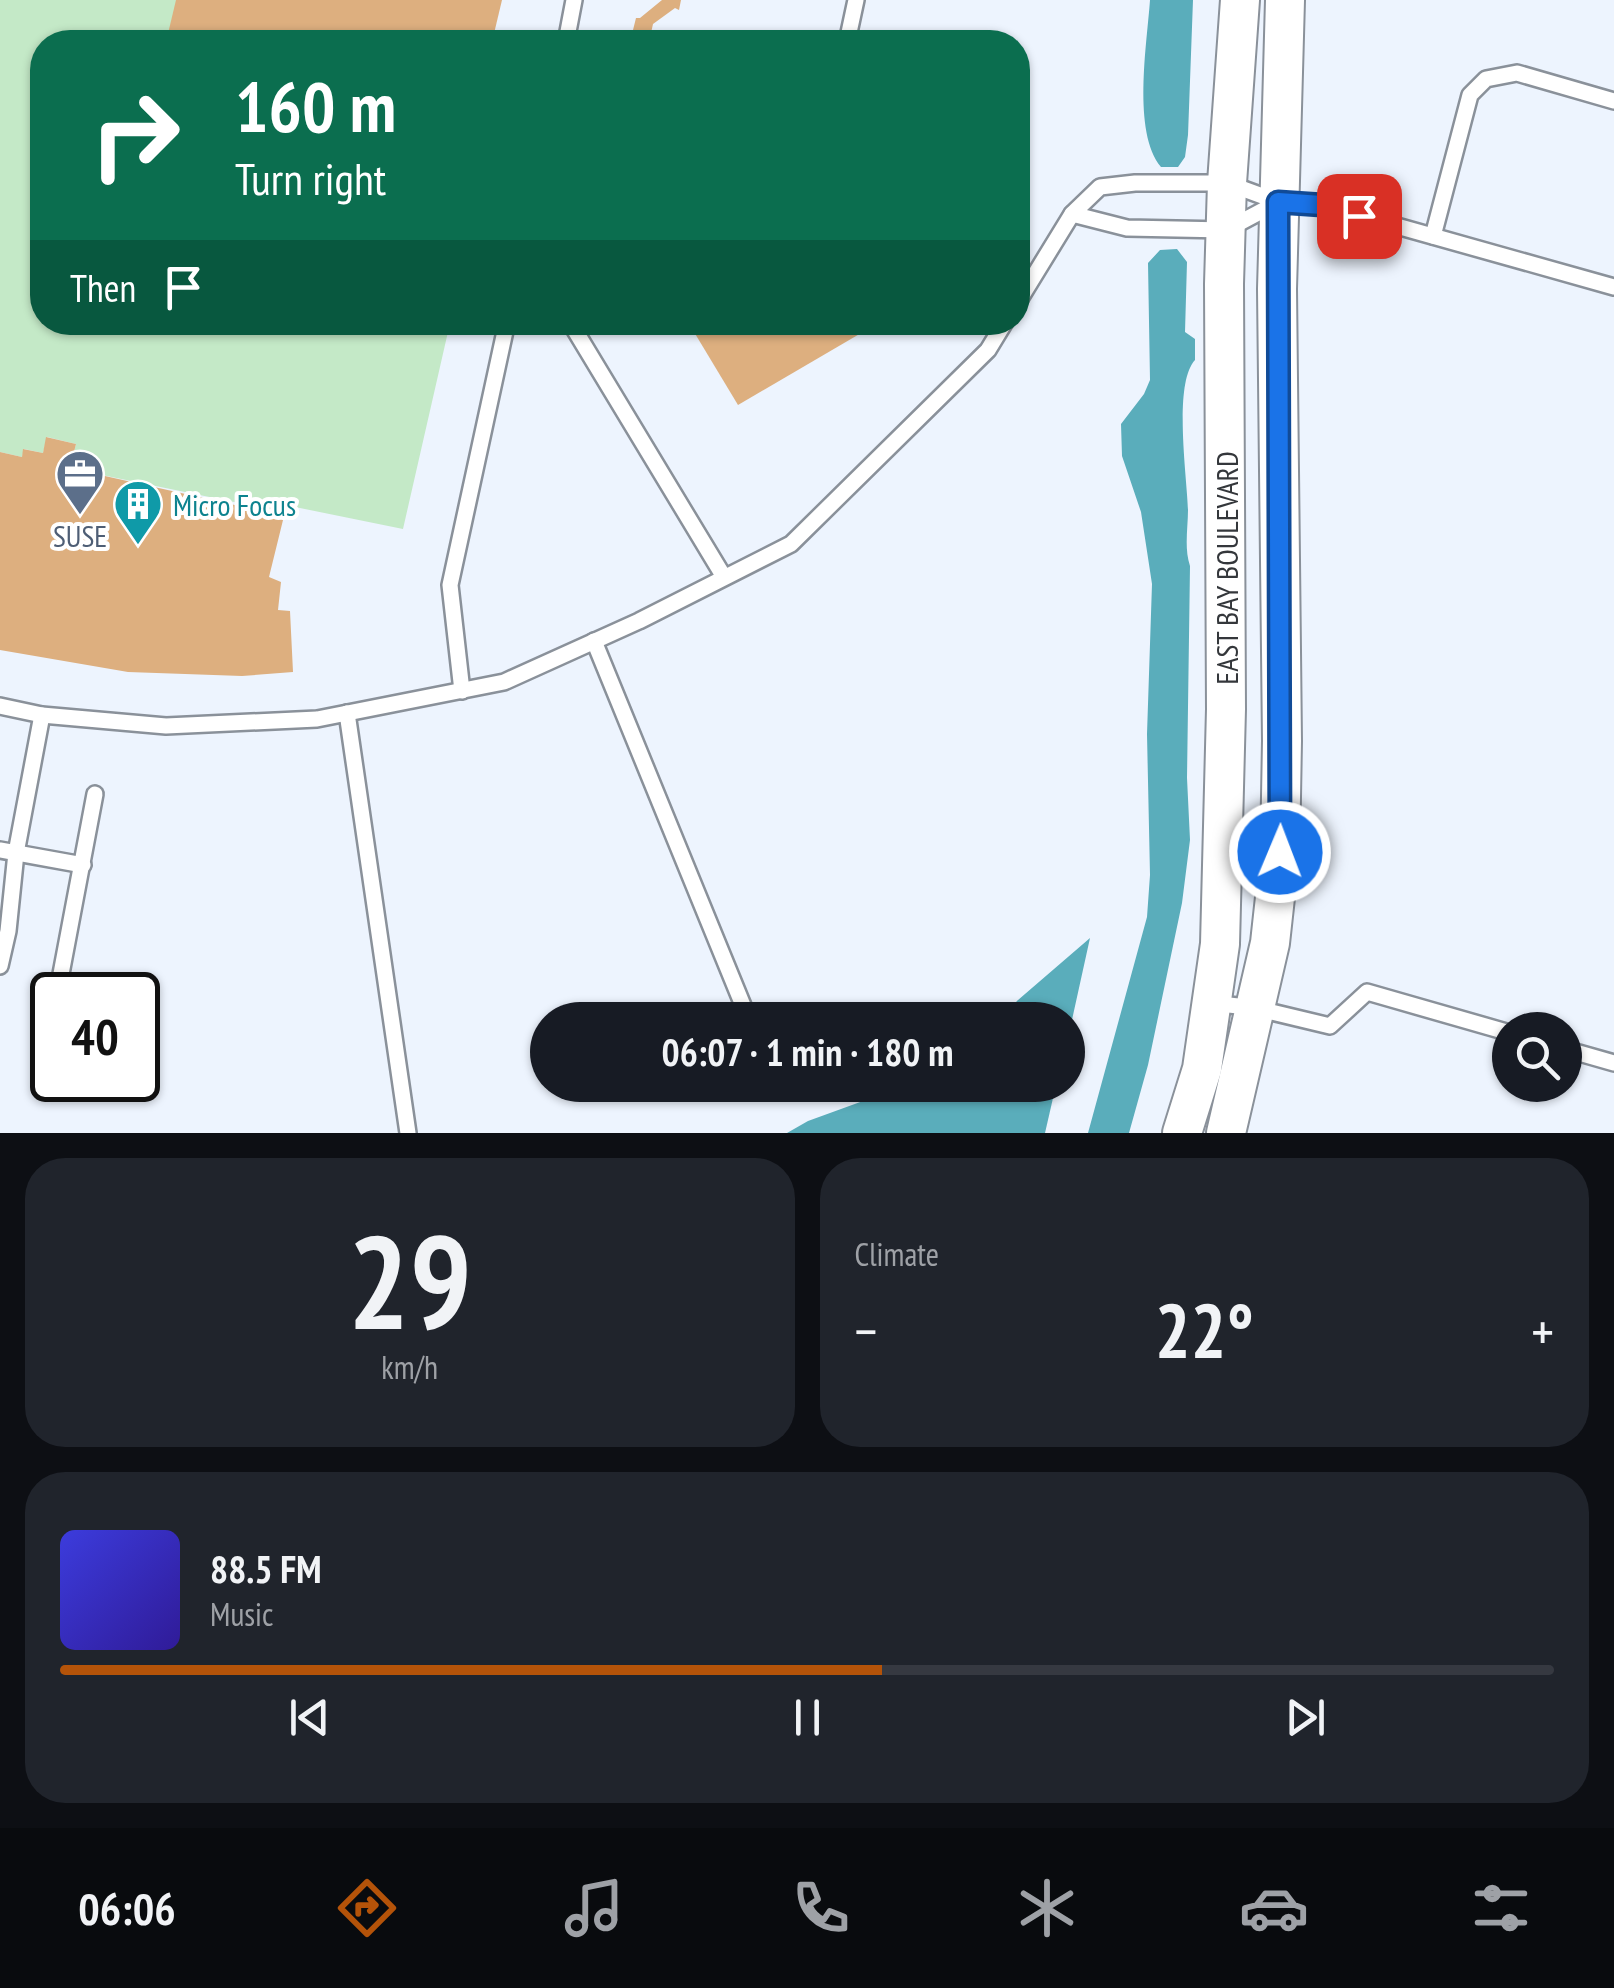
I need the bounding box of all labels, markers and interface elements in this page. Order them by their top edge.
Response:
text: 160 m [235,61,396,151]
icon: right [70,70,200,200]
text: Turn right [235,149,386,207]
pin [1317,174,1402,259]
icon: arrive [1332,189,1387,244]
icon: arrive [156,260,211,315]
text: Then [70,263,136,312]
office icon: SUSE [54,448,106,516]
street label: EAST BAY BOULEVARD [1207,451,1246,685]
building icon: Micro Focus [112,478,164,546]
place label: Micro Focus [173,485,296,524]
place label: SUSE [53,516,107,555]
position arrow [1228,800,1332,904]
speed limit sign: 40 [30,972,160,1102]
map controls [1492,1012,1582,1102]
button: search [1492,1012,1582,1102]
text: 06:07 · 1 min · 180 m [661,1027,954,1076]
text: 29 [348,1197,472,1365]
text: Climate [855,1233,939,1275]
text: 22° [1155,1282,1254,1379]
text: − [855,1295,877,1366]
text: + [1531,1295,1554,1366]
text: km/h [381,1346,438,1388]
text: 88.5 FM [210,1544,322,1593]
text: Music [210,1593,273,1635]
icon: previous [282,1690,337,1745]
icon: pause [780,1690,835,1745]
icon: next [1278,1690,1333,1745]
icon: directions [332,1873,402,1943]
icon: music [559,1873,629,1943]
icon: phone [786,1873,856,1943]
icon: climate [1012,1873,1082,1943]
icon: car [1239,1873,1309,1943]
icon: filters [1466,1873,1536,1943]
text: 06:06 [78,1879,176,1937]

